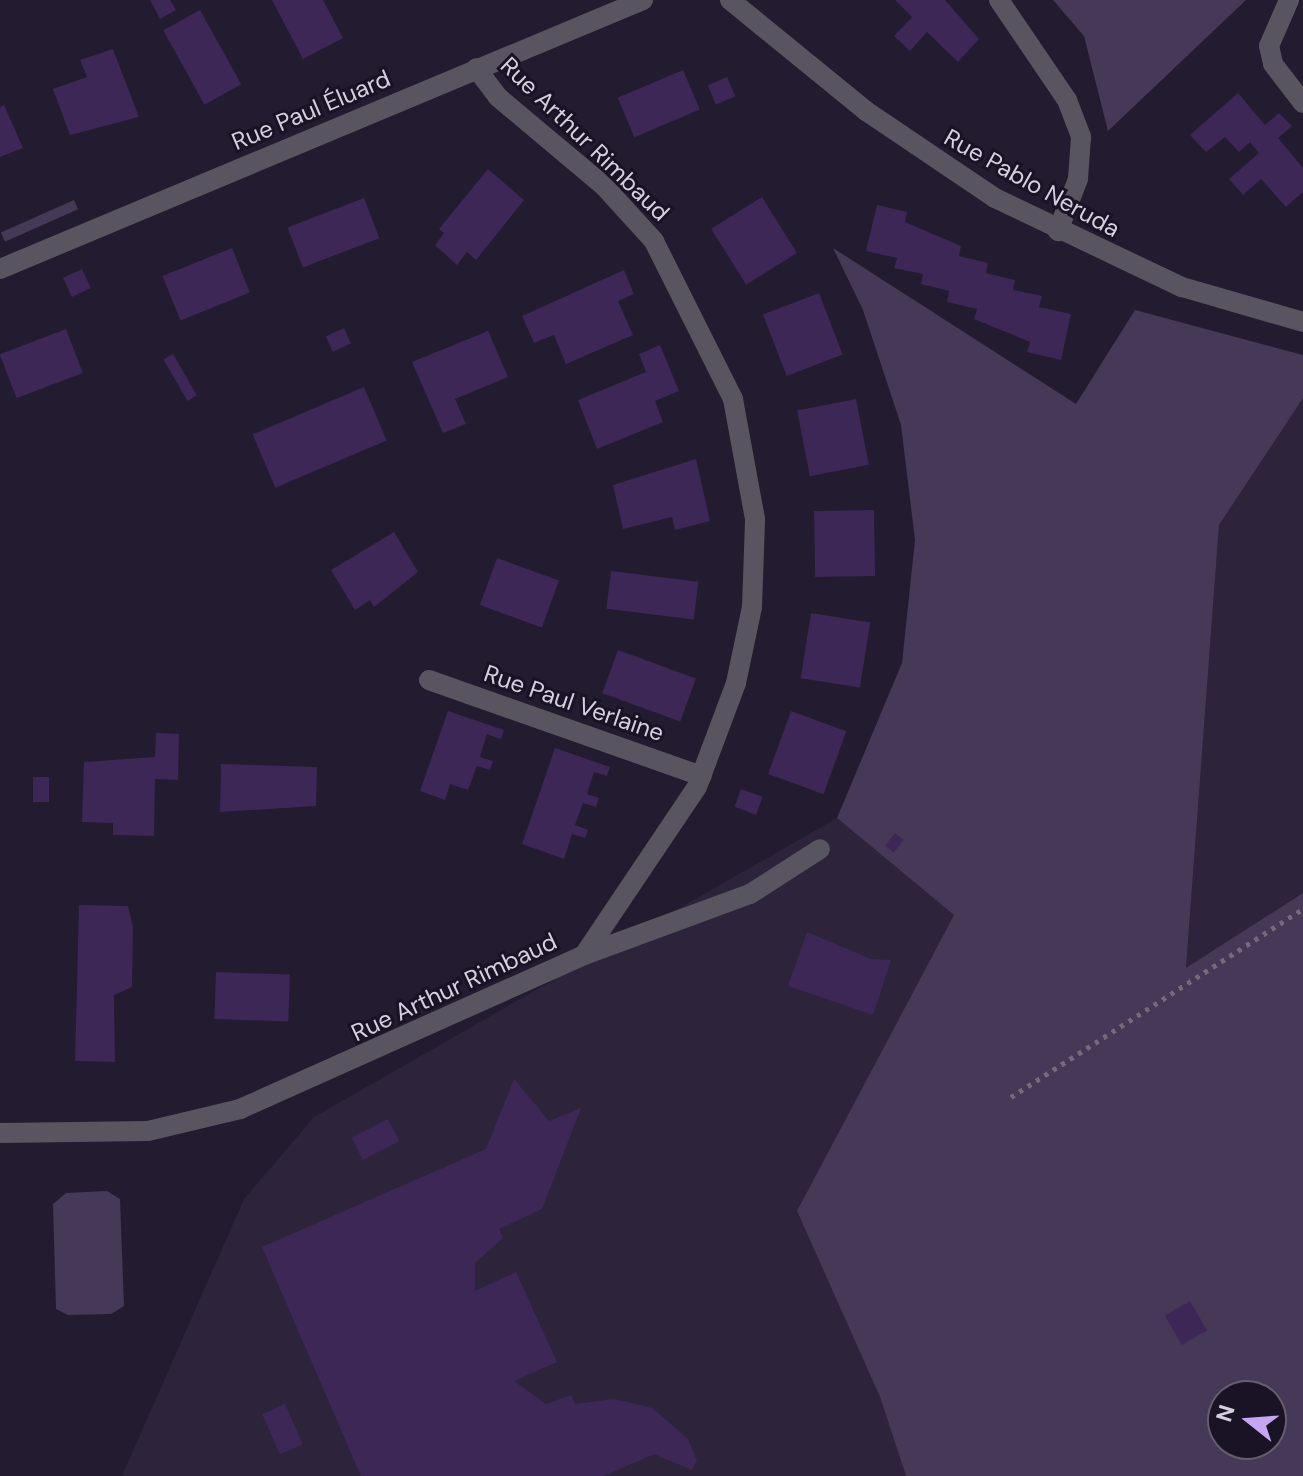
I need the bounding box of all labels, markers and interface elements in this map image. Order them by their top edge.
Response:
street label: Rue Arthur Rimbaud [495,51,675,227]
street label: Rue Paul Éluard [228,64,394,156]
street label: Rue Pablo Neruda [939,123,1125,243]
street label: Rue Paul Verlaine [480,659,668,747]
street label: Rue Arthur Rimbaud [347,927,561,1047]
north arrow [1207,1380,1287,1460]
text: N [1209,1402,1242,1425]

